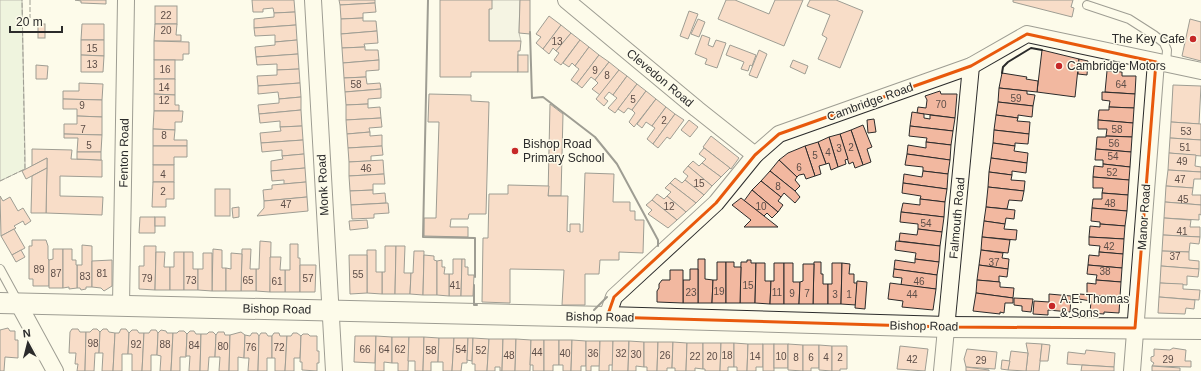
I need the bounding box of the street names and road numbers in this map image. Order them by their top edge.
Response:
street label: Clevedon Road [624,46,696,110]
street label: Cambridge Road [825,80,915,124]
street label: Fenton Road [116,118,132,188]
street label: Monk Road [314,154,332,216]
street label: Falmouth Road [946,177,968,259]
street label: Manor Road [1135,184,1153,250]
street label: Bishop Road [243,301,311,317]
street label: Bishop Road [566,309,634,325]
street label: Bishop Road [890,318,958,334]

